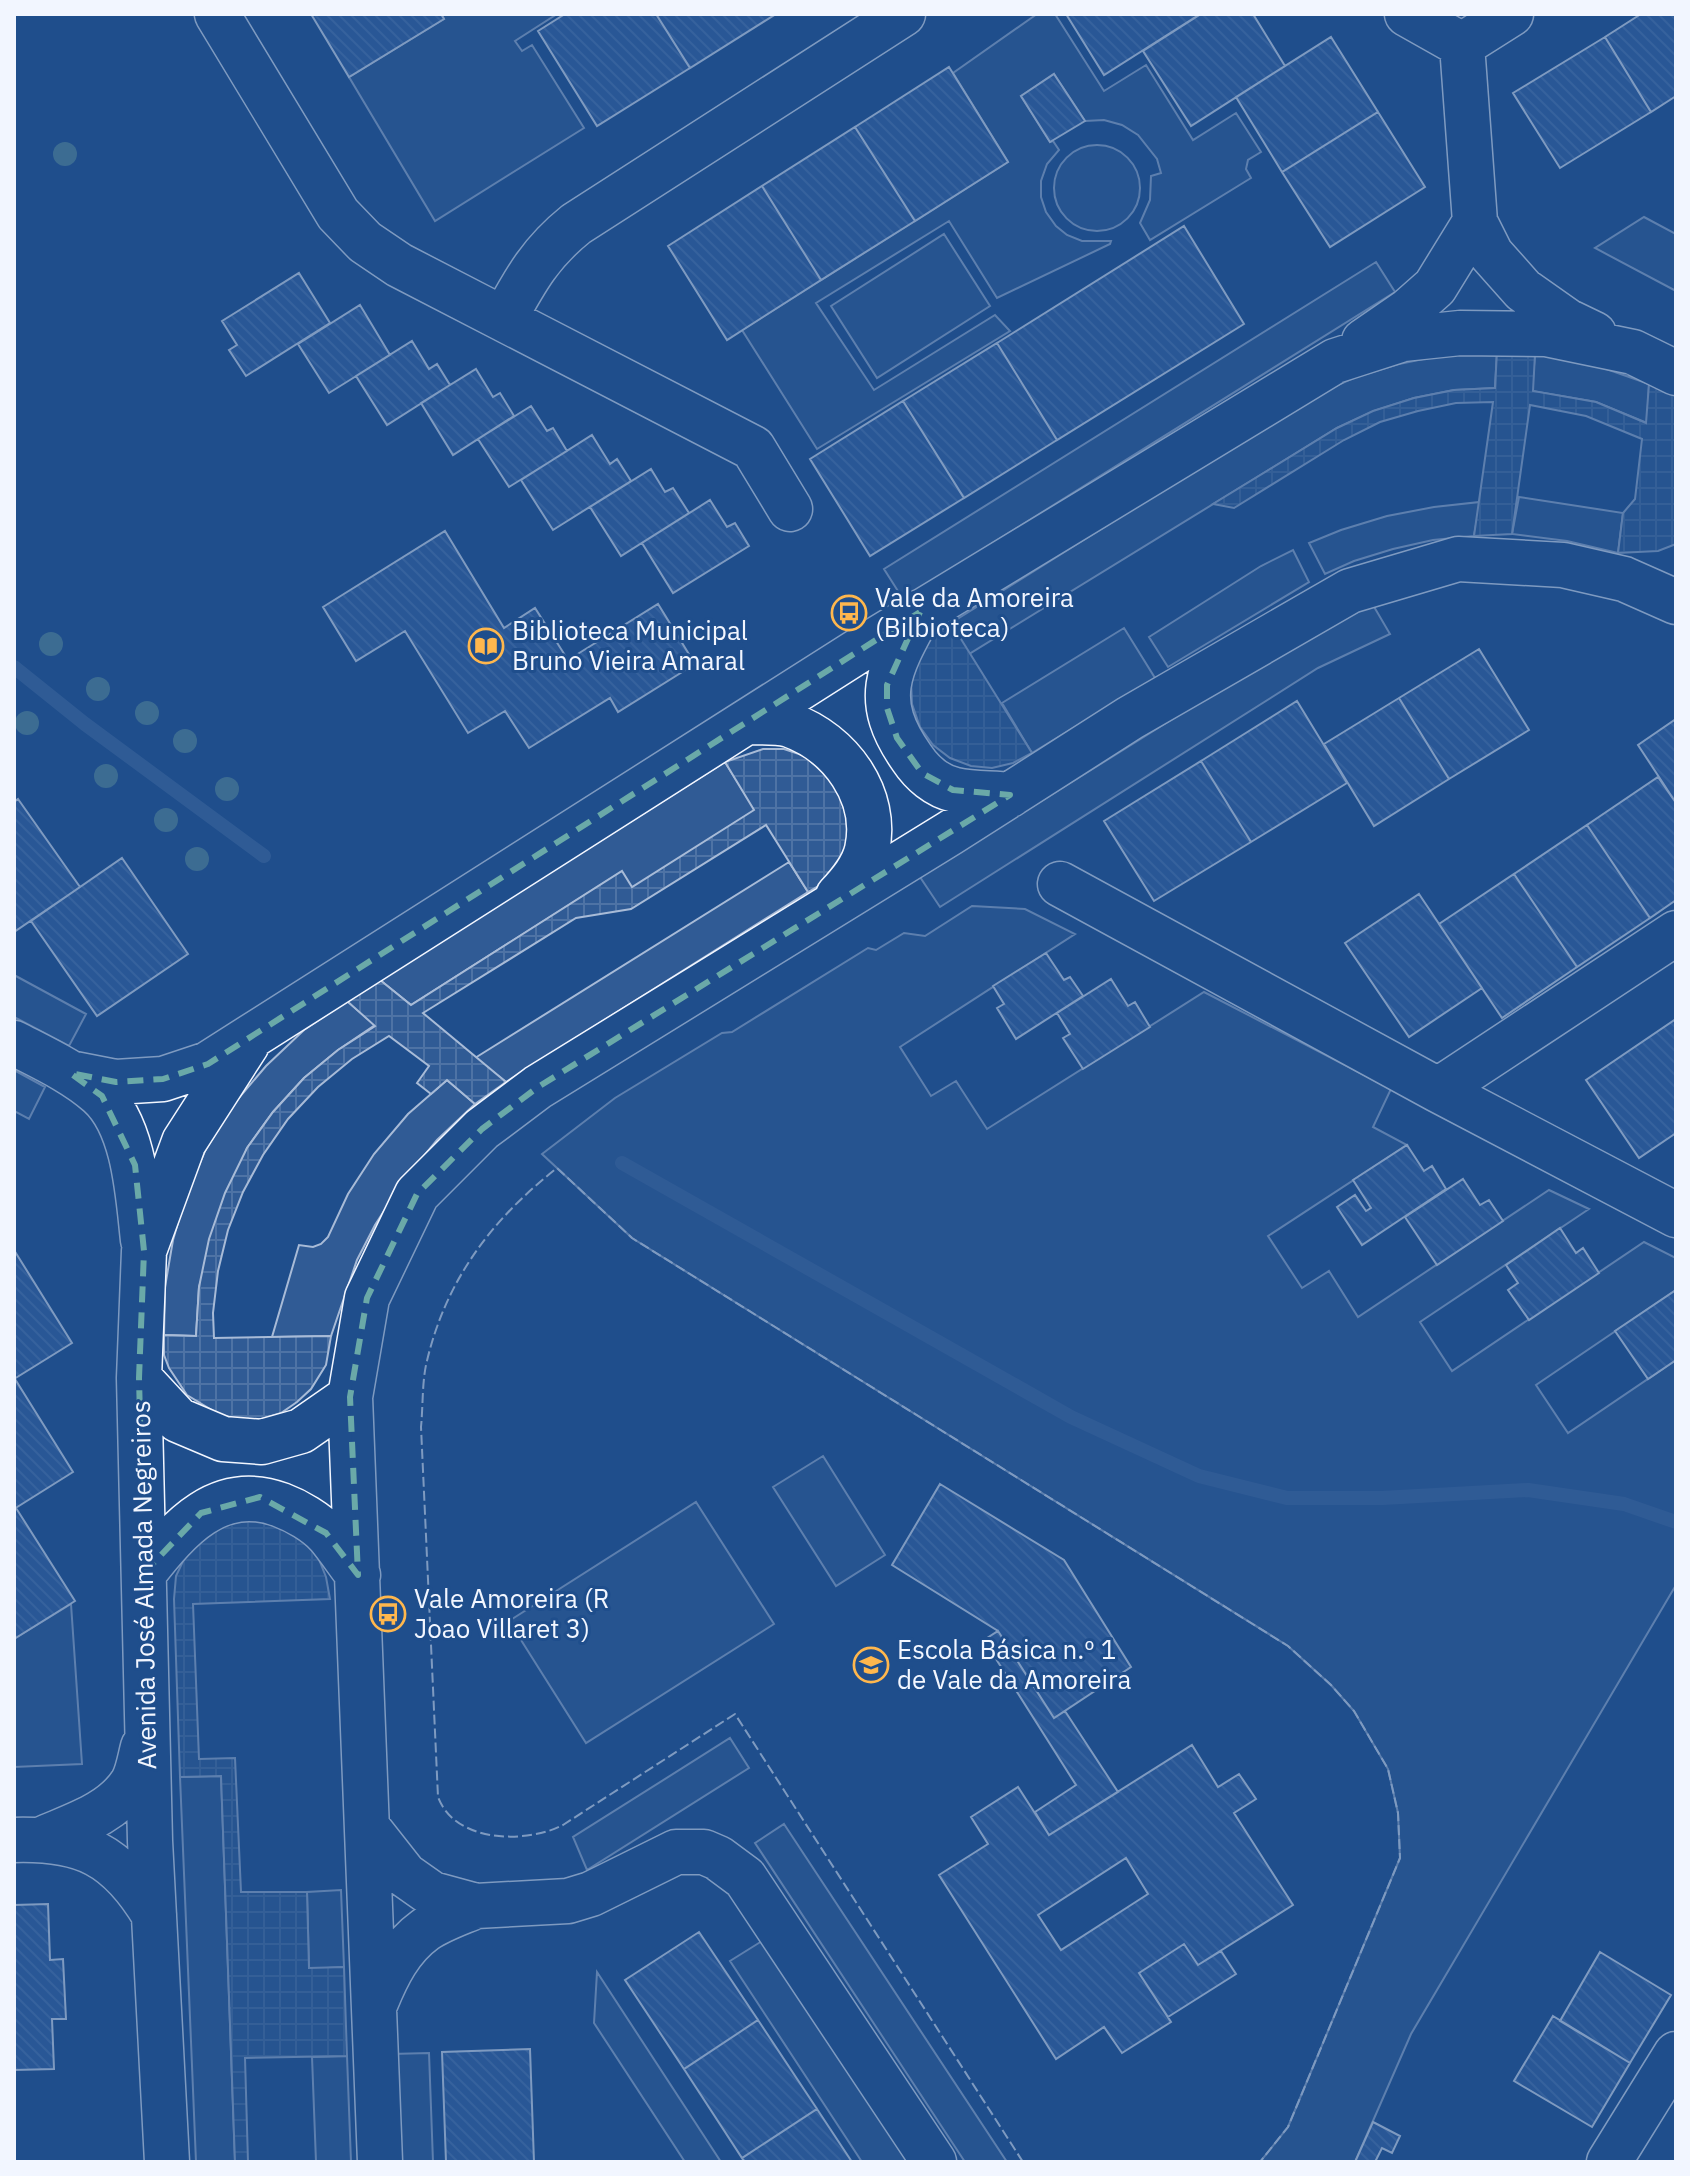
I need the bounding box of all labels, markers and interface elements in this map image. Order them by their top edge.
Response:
place label: Vale da Amoreira (Bilbioteca) [875,580,1074,644]
bus stop icon: Vale da Amoreira (Bilbioteca) [830,594,868,632]
place label: Biblioteca Municipal Bruno Vieira Amaral [512,613,748,677]
library icon: Biblioteca Municipal Bruno Vieira Amaral [467,627,505,665]
street label: Avenida José Almada Negreiros [123,1400,163,1770]
place label: Vale Amoreira (R Joao Villaret 3) [414,1581,609,1645]
bus stop icon: Vale Amoreira (R Joao Villaret 3) [369,1595,407,1633]
place label: Escola Básica n.º 1 de Vale da Amoreira [897,1632,1132,1696]
school or university icon: Escola Básica n.º 1 de Vale da Amoreira [852,1646,890,1684]

